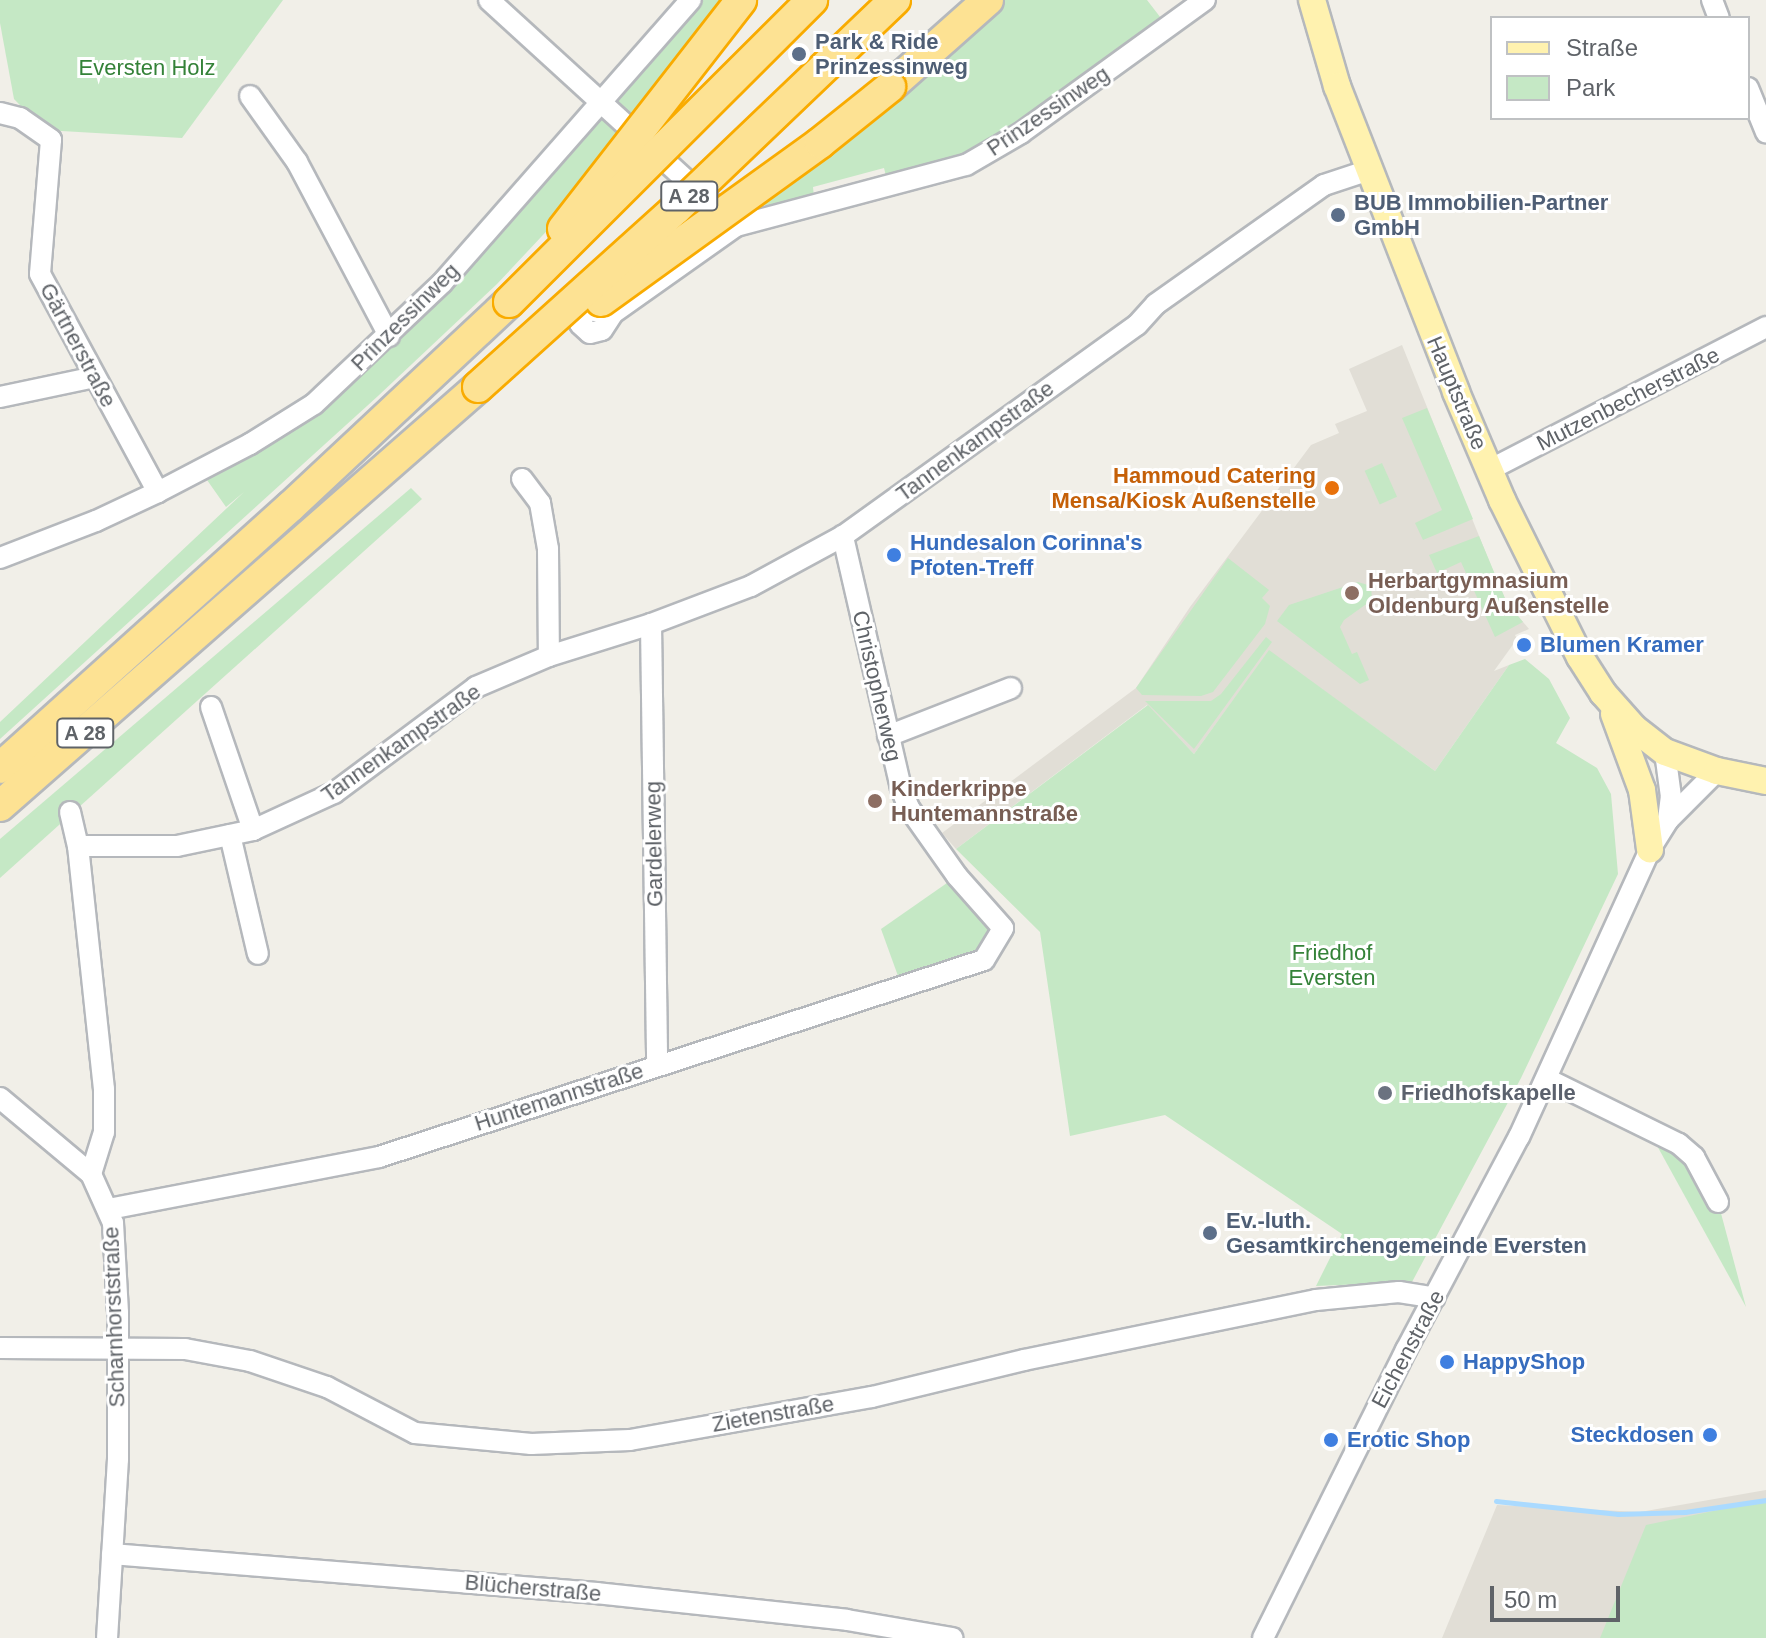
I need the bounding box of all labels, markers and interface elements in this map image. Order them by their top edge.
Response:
legend [1490,16,1750,120]
place label: Park & Ride Prinzessinweg [815,28,968,80]
text: Straße [1566,34,1638,61]
marker: Park & Ride Prinzessinweg [790,45,808,63]
park label: Eversten Holz [79,55,215,81]
street label: Prinzessinweg [982,60,1114,162]
text: Park [1566,74,1615,101]
road number: A 28 [659,180,719,212]
place label: BUB Immobilien-Partner GmbH [1354,189,1608,240]
marker: BUB Immobilien-Partner GmbH [1329,206,1347,224]
street label: Prinzessinweg [346,258,464,376]
street label: Gärtnerstraße [34,278,122,412]
street label: Hauptstraße [1421,332,1493,454]
street label: Mutzenbecherstraße [1532,341,1724,457]
street label: Tannenkampstraße [891,375,1059,507]
place label: Hammoud Catering Mensa/Kiosk Außenstelle [1051,462,1316,514]
marker: Hammoud Catering Mensa/Kiosk Außenstelle [1323,479,1341,497]
place label: Hundesalon Corinna's Pfoten-Treff [910,529,1143,580]
marker: Hundesalon Corinna's Pfoten-Treff [885,546,903,564]
place label: Herbartgymnasium Oldenburg Außenstelle [1368,567,1610,618]
marker: Herbartgymnasium Oldenburg Außenstelle [1343,584,1361,602]
street label: Christopherweg [847,608,907,764]
place label: Blumen Kramer [1540,632,1704,658]
marker: Blumen Kramer [1515,636,1533,654]
street label: Tannenkampstraße [316,678,486,808]
road number: A 28 [55,717,115,749]
place label: Kinderkrippe Huntemannstraße [891,775,1078,826]
street label: Gardelerweg [640,781,668,907]
marker: Kinderkrippe Huntemannstraße [866,792,884,810]
park label: Friedhof Eversten [1289,939,1375,990]
street label: Huntemannstraße [471,1057,647,1137]
place label: Friedhofskapelle [1401,1080,1576,1106]
marker: Friedhofskapelle [1376,1084,1394,1102]
place label: Ev.-luth. Gesamtkirchengemeinde Eversten [1226,1207,1587,1258]
marker: Ev.-luth. Gesamtkirchengemeinde Eversten [1201,1224,1219,1242]
street label: Scharnhorststraße [98,1226,130,1408]
street label: Eichenstraße [1366,1286,1450,1412]
place label: HappyShop [1463,1349,1585,1375]
marker: HappyShop [1438,1353,1456,1371]
street label: Zietenstraße [710,1390,836,1438]
place label: Steckdosen [1571,1422,1694,1448]
marker: Steckdosen [1701,1426,1719,1444]
place label: Erotic Shop [1347,1427,1470,1453]
marker: Erotic Shop [1322,1431,1340,1449]
street label: Blücherstraße [464,1569,602,1607]
scale bar [1494,1570,1624,1620]
text: 50 m [1504,1586,1557,1613]

